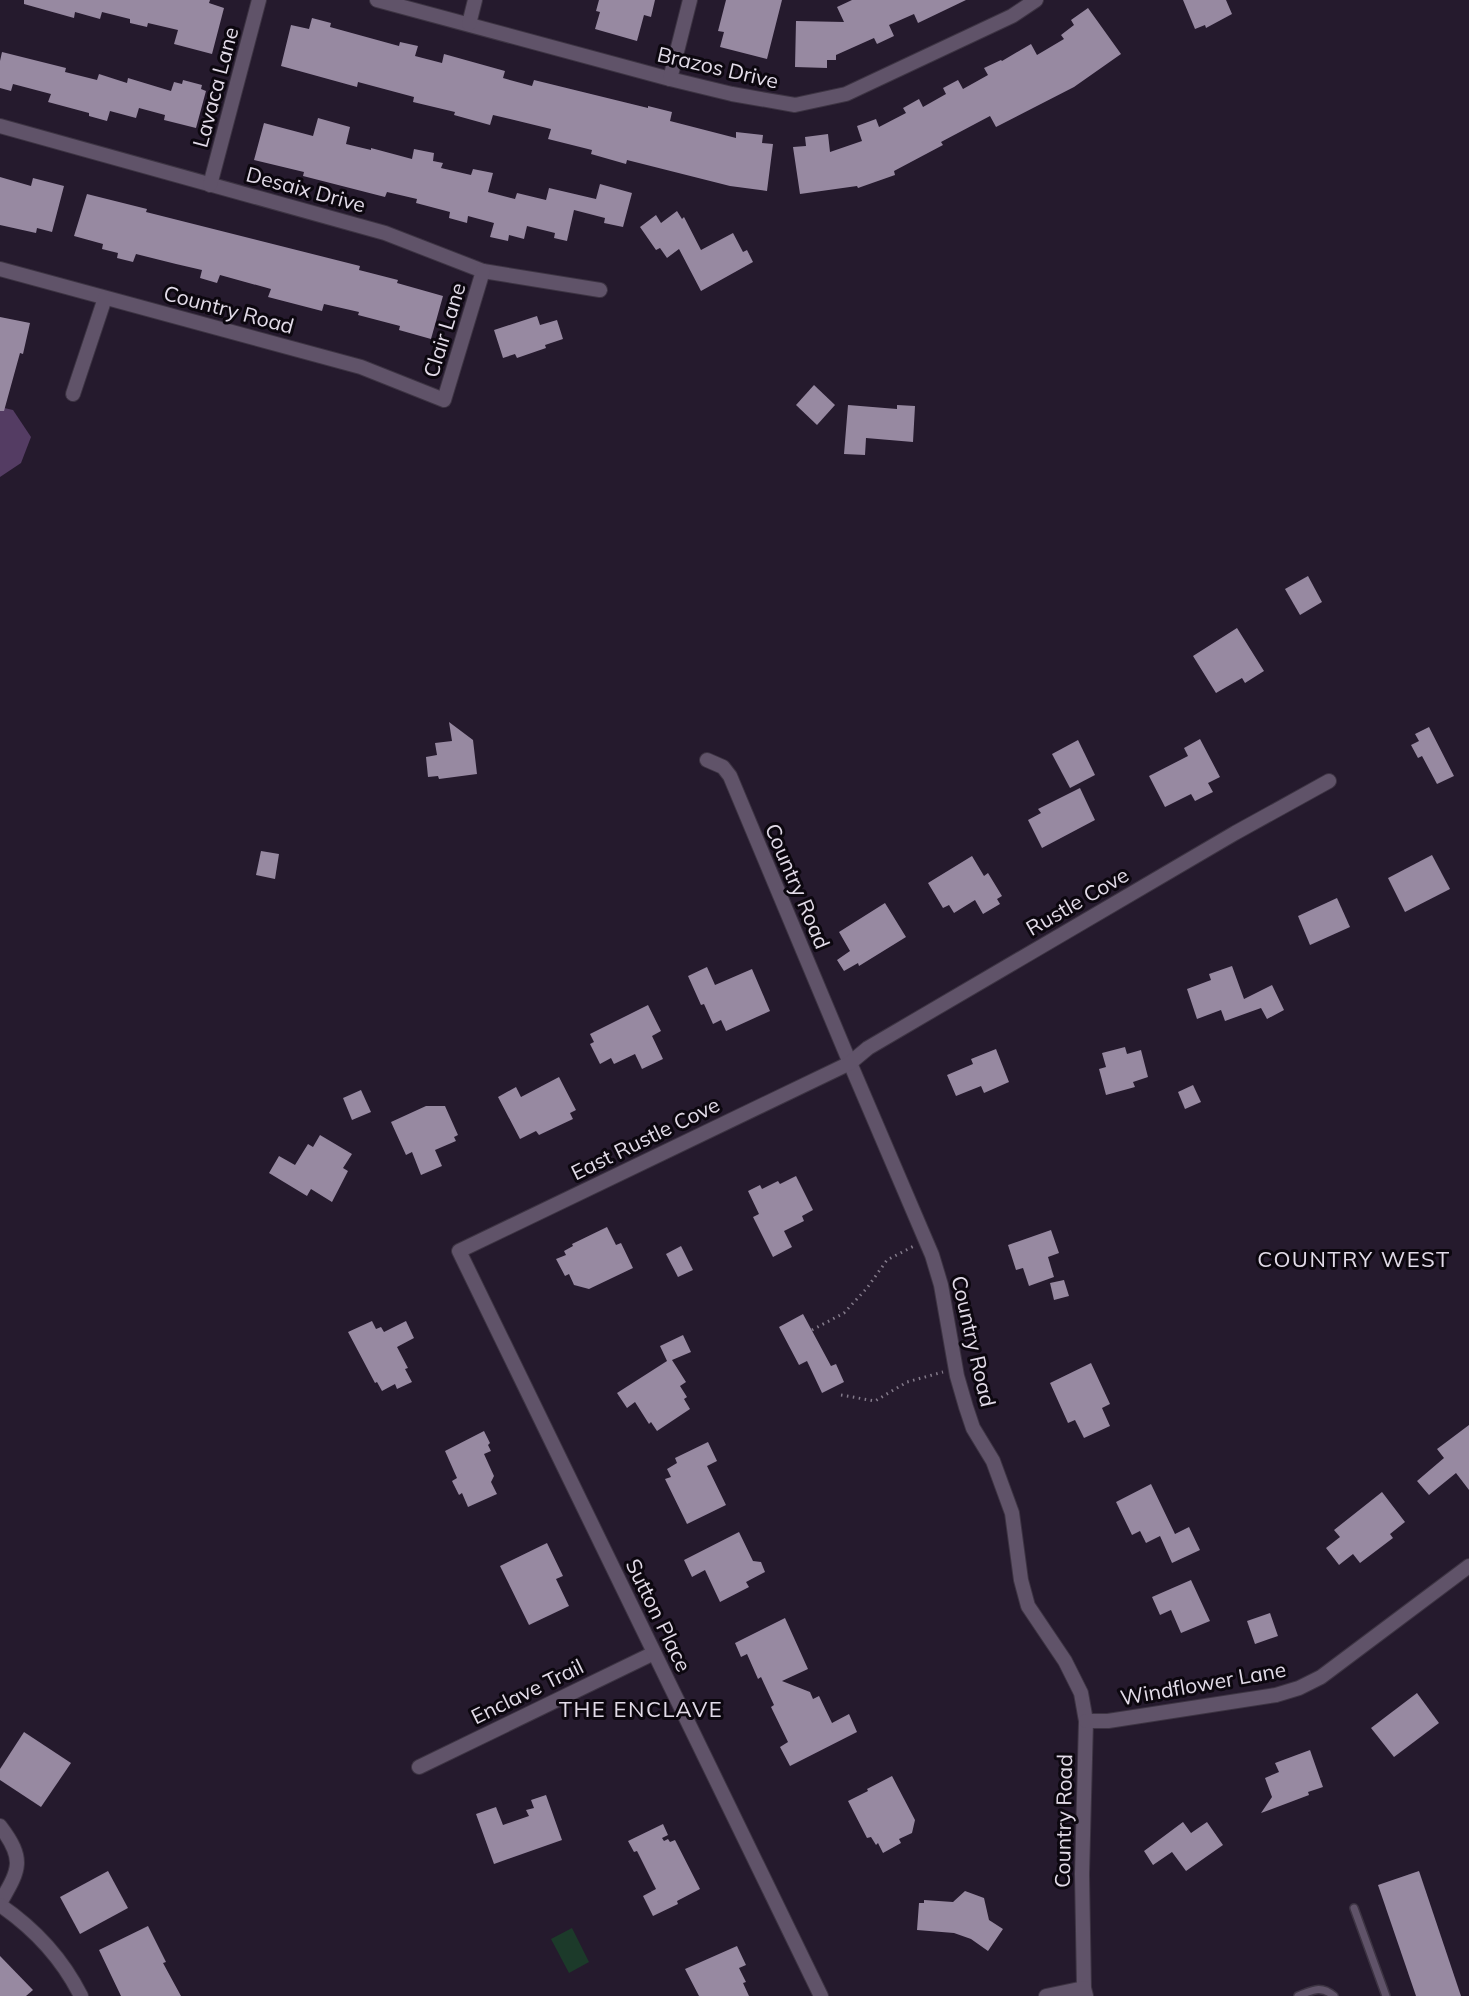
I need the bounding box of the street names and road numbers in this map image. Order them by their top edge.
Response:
street label: Lavaca Lane [186,24,244,150]
street label: Brazos Drive [655,40,781,94]
street label: Desaix Drive [243,161,369,217]
street label: Country Road [161,279,297,339]
street label: Clair Lane [417,279,471,381]
street label: Country Road [760,819,836,953]
street label: Rustle Cove [1021,861,1133,941]
street label: East Rustle Cove [566,1091,724,1185]
street label: Country Road [946,1273,1002,1409]
street label: Sutton Place [621,1554,697,1676]
street label: Enclave Trail [467,1653,587,1729]
street label: Windflower Lane [1118,1656,1288,1710]
street label: Country Road [1049,1754,1077,1888]

